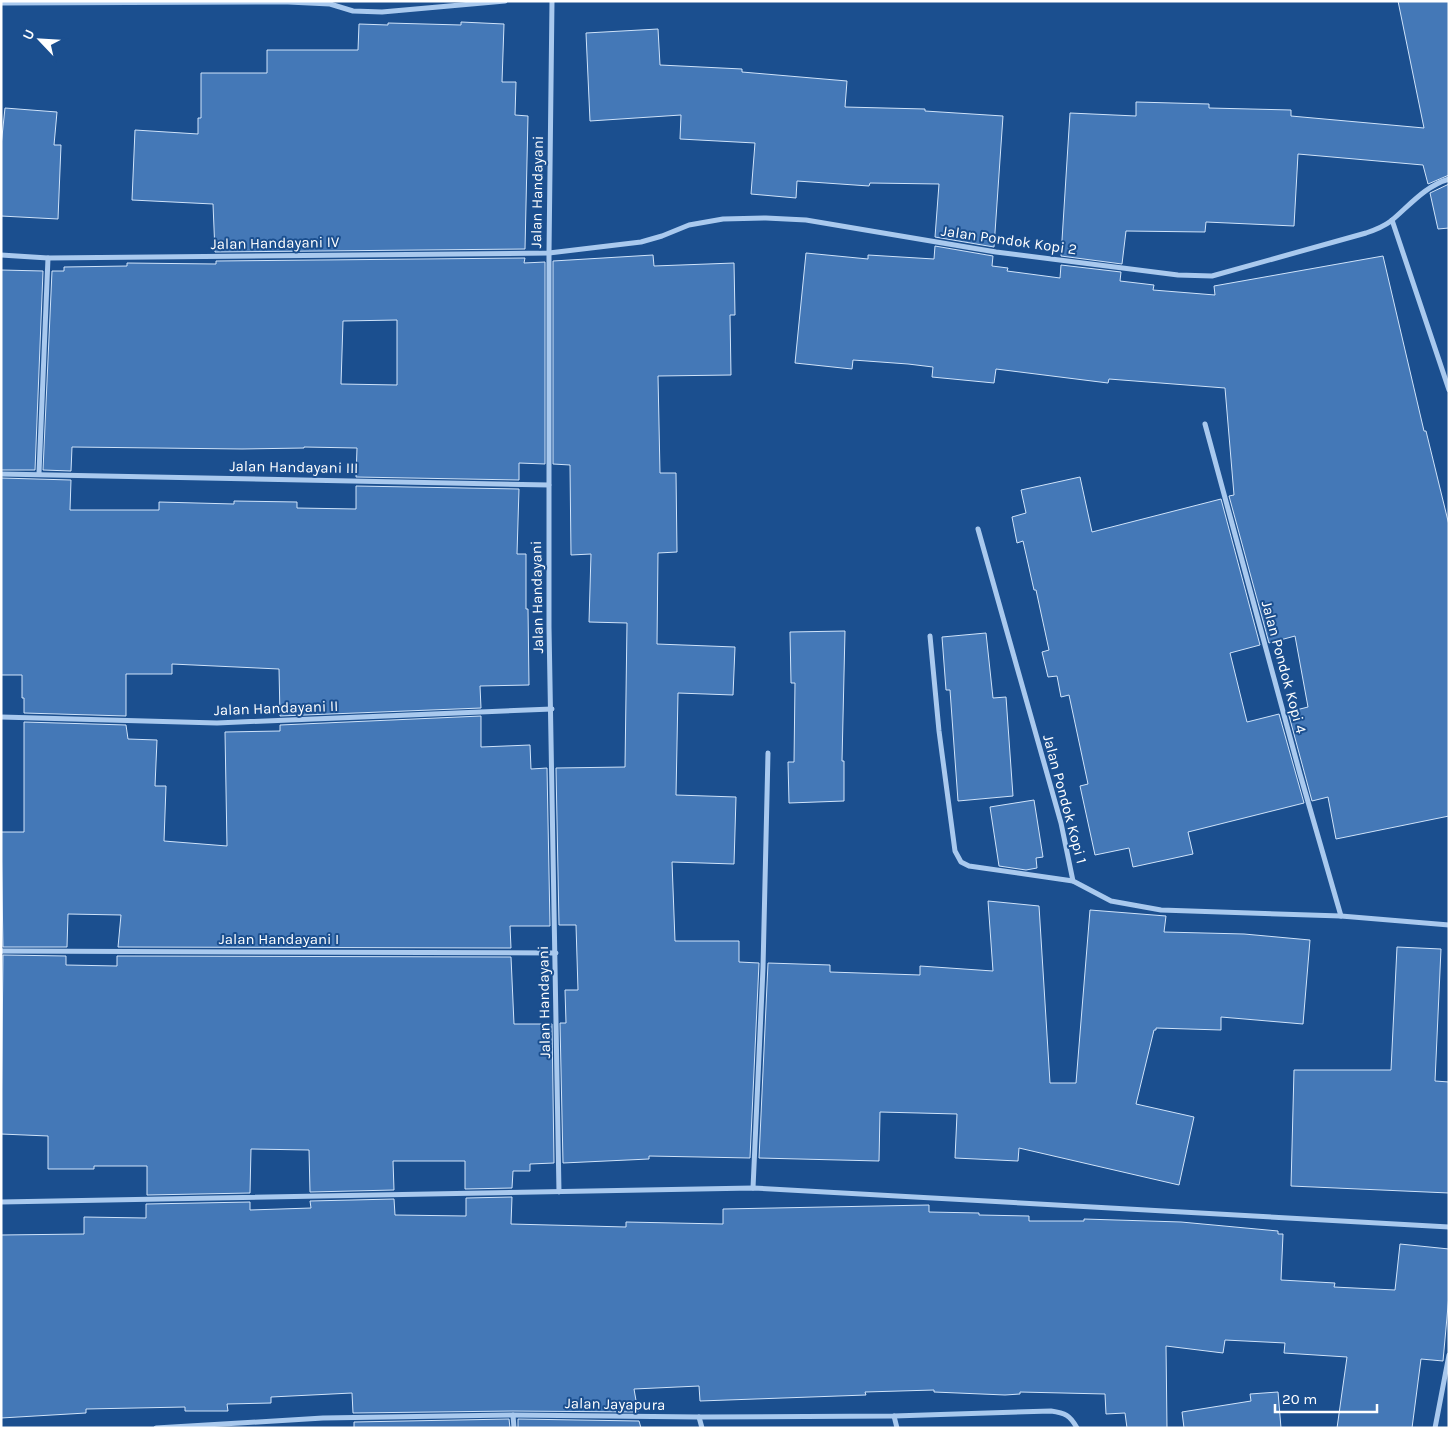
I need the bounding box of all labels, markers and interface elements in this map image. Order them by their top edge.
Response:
north arrow [15,15,65,65]
text: U [19,27,38,43]
street label: Jalan Handayani [527,136,547,248]
street label: Jalan Pondok Kopi 2 [940,222,1078,258]
street label: Jalan Handayani IV [210,233,340,253]
street label: Jalan Handayani III [229,457,359,477]
street label: Jalan Handayani [527,541,547,653]
street label: Jalan Pondok Kopi 4 [1258,599,1311,736]
street label: Jalan Handayani II [213,697,339,719]
street label: Jalan Pondok Kopi 1 [1039,732,1091,866]
street label: Jalan Handayani I [219,930,339,948]
street label: Jalan Handayani [534,946,554,1058]
scale bar [1275,1382,1378,1414]
text: 20 m [1282,1390,1317,1408]
street label: Jalan Jayapura [565,1394,665,1414]

